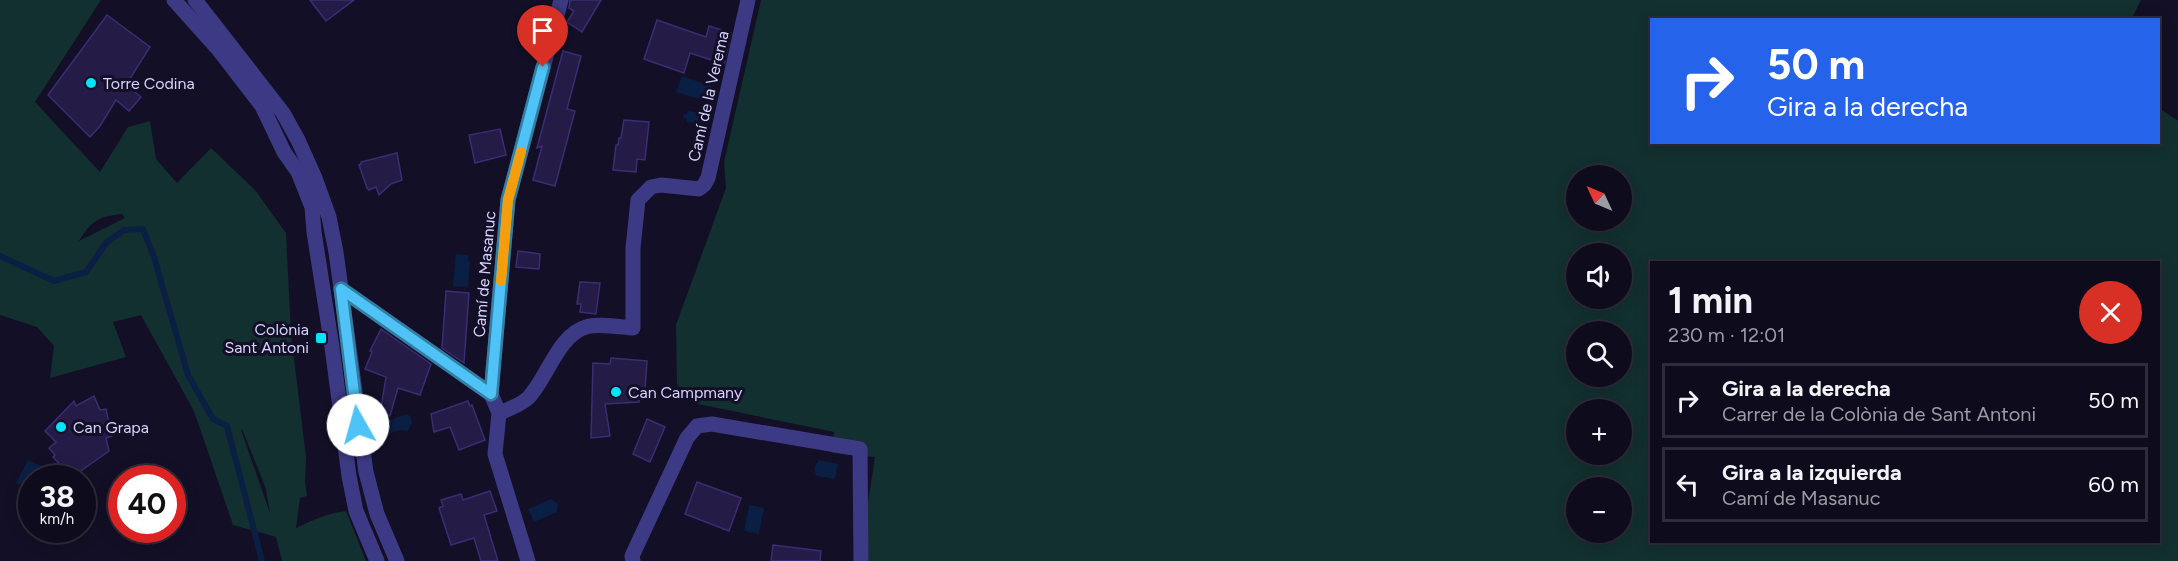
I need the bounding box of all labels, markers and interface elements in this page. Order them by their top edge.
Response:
pin [517,5,568,67]
icon: arrive [526,14,559,47]
street label: Camí de la Verema [684,29,733,163]
text: 50 m [1767,39,1865,90]
icon: right [1668,42,1746,120]
place label: Torre Codina [103,74,195,93]
marker: Torre Codina [84,76,98,90]
text: Gira a la derecha [1767,90,1968,123]
north arrow [1566,165,1632,231]
map controls [1566,165,1632,543]
street label: Camí de Masanuc [470,210,500,338]
button: sound [1566,243,1632,309]
text: 1 min [1668,279,1753,322]
button: close [2079,281,2142,344]
place label: Colònia Sant Antoni [224,320,309,357]
button: search [1566,321,1632,387]
text: 230 m · 12:01 [1668,323,1785,347]
marker: Colònia Sant Antoni [314,331,328,345]
text: Gira a la derecha [1722,375,1891,402]
place label: Can Campmany [628,383,743,402]
icon: right [1671,384,1704,417]
marker: Can Campmany [609,385,623,399]
text: 50 m [2088,387,2139,414]
position arrow [326,393,390,457]
button: + [1566,399,1632,465]
text: Carrer de la Colònia de Sant Antoni [1722,402,2036,426]
place label: Can Grapa [73,418,149,437]
marker: Can Grapa [54,420,68,434]
text: Gira a la izquierda [1722,459,1902,486]
speed limit sign: 40 [108,465,186,543]
icon: left [1671,468,1704,501]
text: 60 m [2088,471,2139,498]
button: − [1566,477,1632,543]
text: 38 [39,478,75,515]
text: Camí de Masanuc [1722,486,1881,510]
text: km/h [40,510,74,528]

